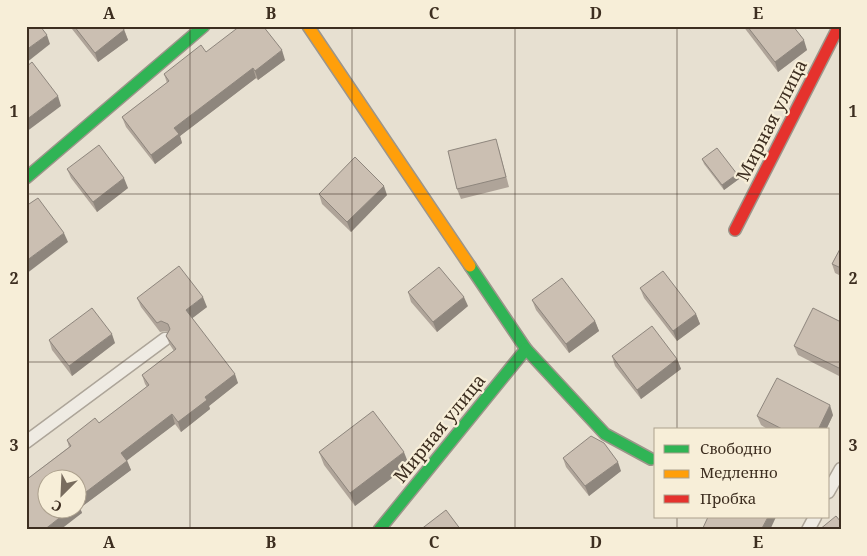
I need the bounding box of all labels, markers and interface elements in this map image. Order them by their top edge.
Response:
text: A [103,2,116,24]
text: B [266,2,277,24]
text: C [429,2,440,24]
text: D [590,2,602,24]
text: E [753,2,763,24]
street label: Мирная улица [730,55,812,185]
text: 1 [9,100,19,122]
text: 1 [848,100,858,122]
text: 2 [9,267,19,289]
text: 2 [848,267,858,289]
street label: Мирная улица [388,369,490,487]
legend [654,428,830,518]
text: 3 [9,434,19,456]
text: 3 [848,434,858,456]
text: Свободно [700,438,772,458]
text: Медленно [700,462,778,482]
north arrow [38,468,88,518]
text: Пробка [700,488,756,508]
text: С [48,496,65,517]
text: A [103,531,116,553]
text: B [266,531,277,553]
text: C [429,531,440,553]
text: D [590,531,602,553]
text: E [753,531,763,553]

